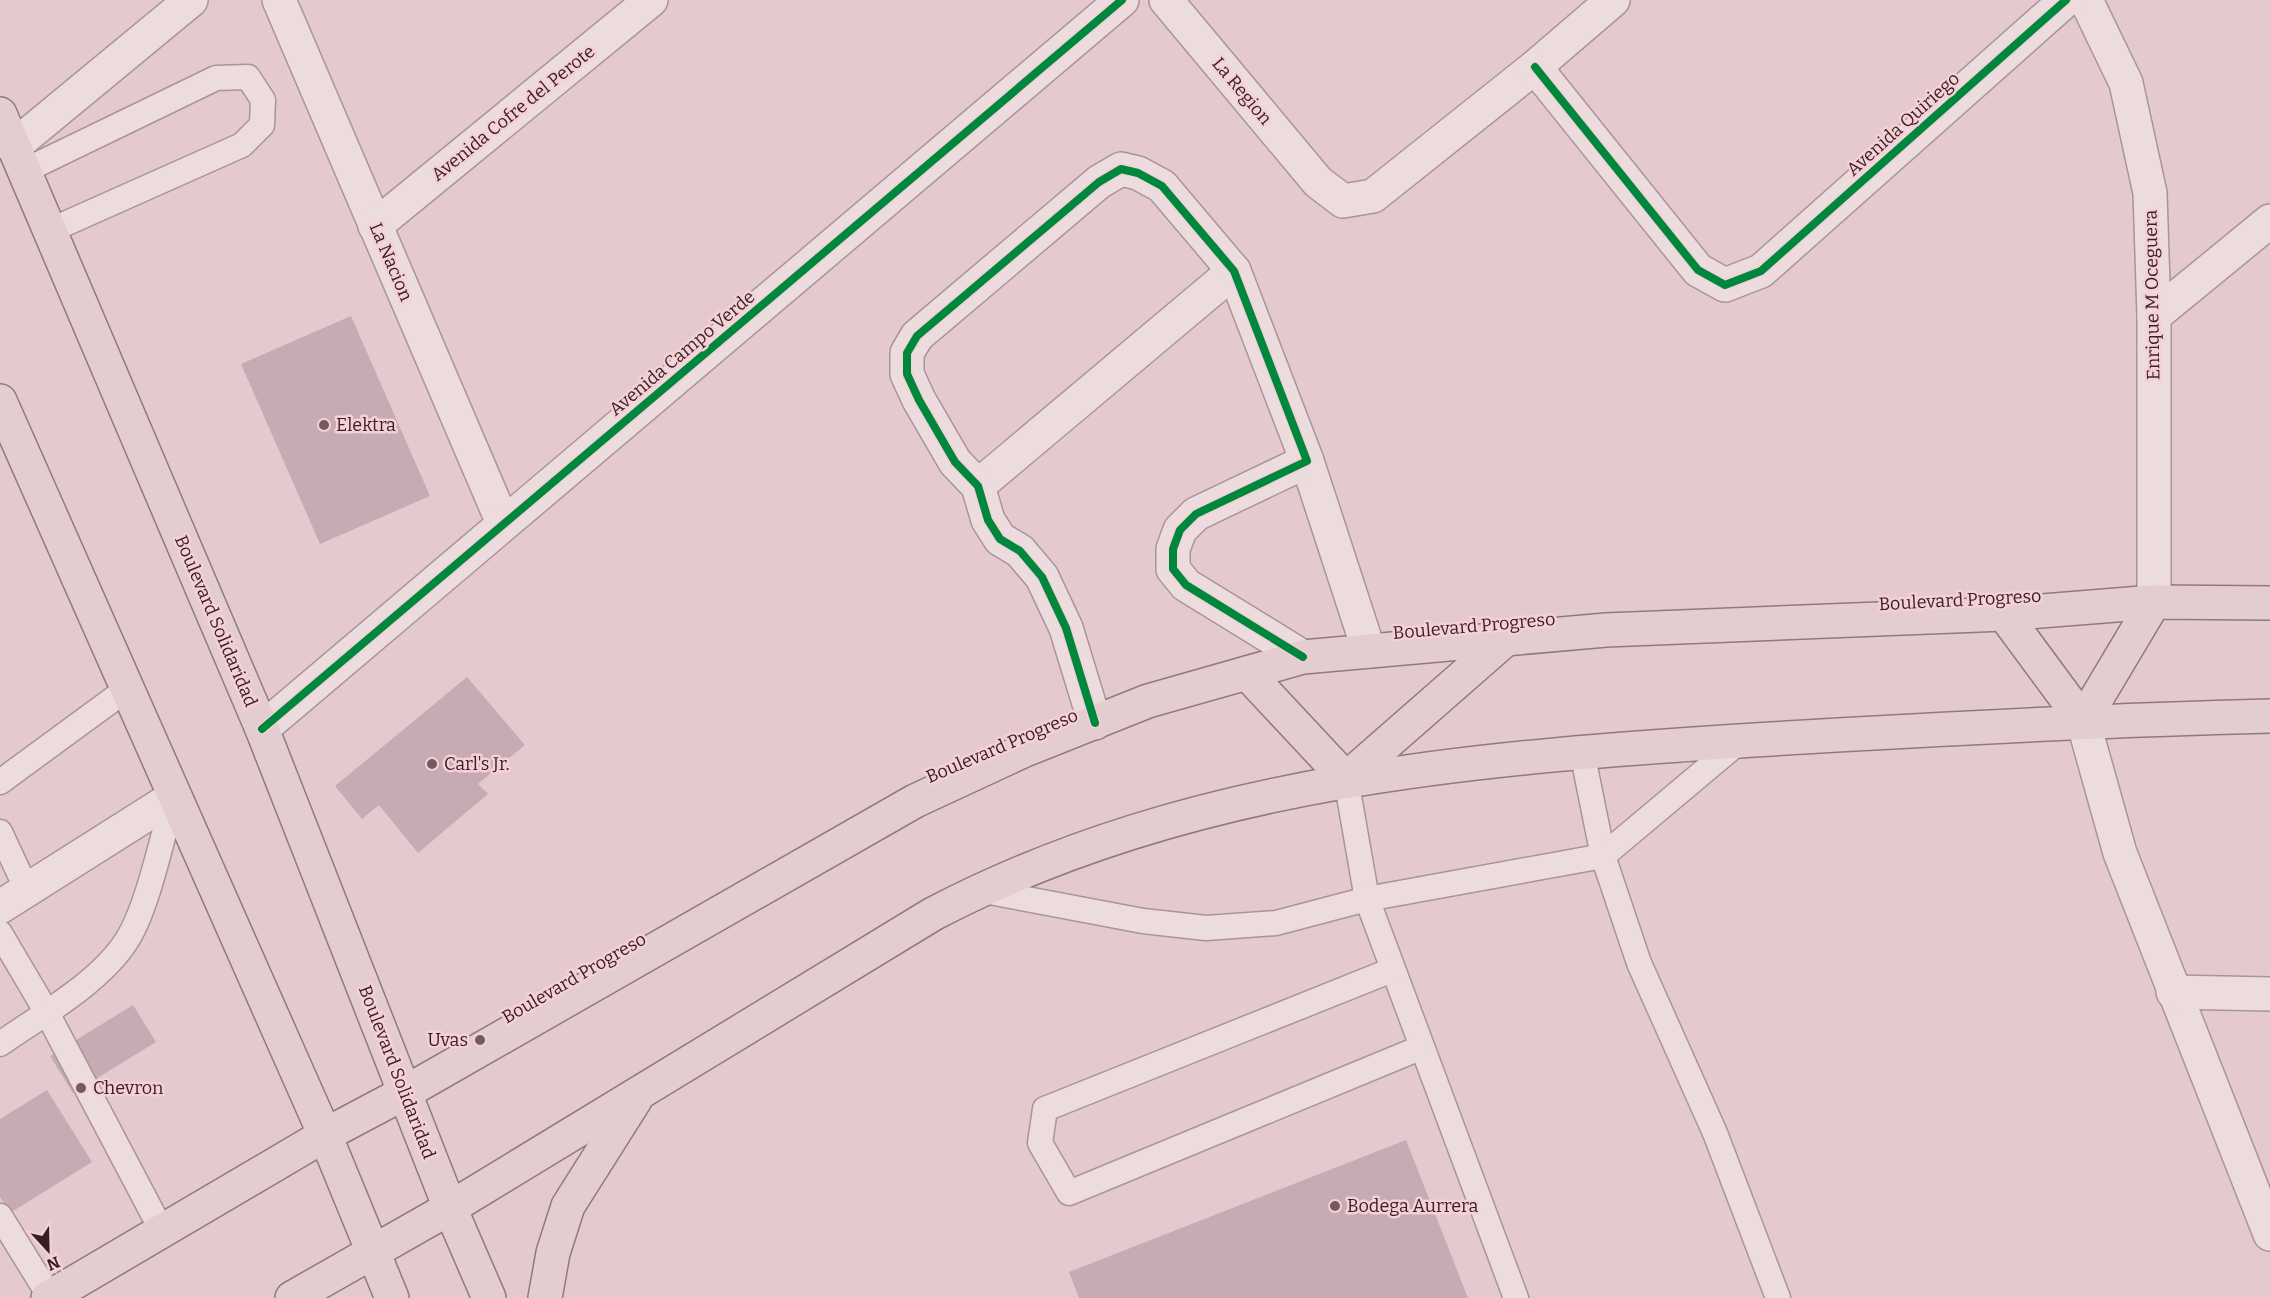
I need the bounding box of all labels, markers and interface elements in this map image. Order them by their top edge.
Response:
street label: Avenida Cofre del Perote [427,40,599,186]
street label: La Region [1207,53,1277,130]
street label: Avenida Quiriego [1842,67,1964,181]
street label: Enrique M Oceguera [2140,209,2164,380]
street label: La Nacion [365,219,418,305]
street label: Avenida Campo Verde [605,286,759,420]
place label: Elektra [336,414,396,436]
marker: Elektra [317,418,331,432]
street label: Boulevard Solidaridad [170,532,262,710]
street label: Boulevard Progreso [1878,585,2042,615]
street label: Boulevard Progreso [1392,608,1556,644]
street label: Boulevard Progreso [923,704,1081,788]
place label: Carl's Jr. [444,753,510,775]
marker: Carl's Jr. [425,757,439,771]
street label: Boulevard Progreso [498,928,650,1028]
street label: Boulevard Solidaridad [354,982,440,1162]
place label: Uvas [427,1029,468,1051]
marker: Uvas [473,1033,487,1047]
place label: Chevron [93,1077,164,1099]
marker: Chevron [74,1081,88,1095]
place label: Bodega Aurrera [1347,1195,1478,1217]
marker: Bodega Aurrera [1328,1199,1342,1213]
north arrow [18,1220,78,1280]
text: N [44,1252,63,1275]

